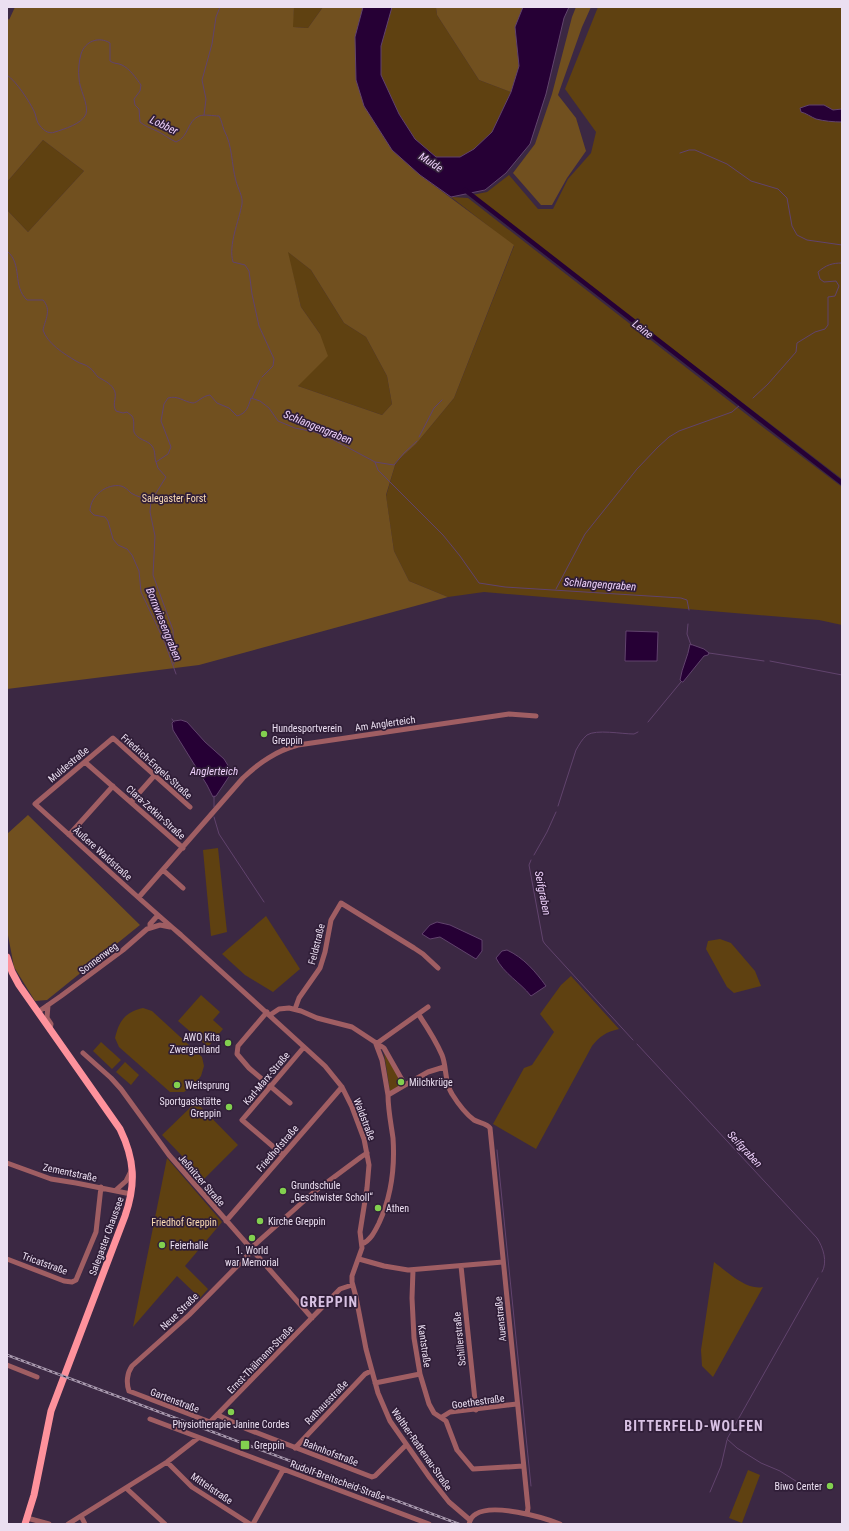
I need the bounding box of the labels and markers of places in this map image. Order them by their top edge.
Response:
place label: Hundesportverein Greppin [272,723,342,746]
marker: Hundesportverein Greppin [259,729,269,739]
place label: AWO Kita Zwergenland [169,1032,220,1055]
marker: AWO Kita Zwergenland [223,1038,233,1048]
marker: Milchkrüge [396,1077,406,1087]
place label: Milchkrüge [409,1077,453,1088]
marker: Weitsprung [172,1080,182,1090]
place label: Weitsprung [185,1080,230,1091]
place label: Sportgaststätte Greppin [159,1096,221,1119]
marker: Sportgaststätte Greppin [224,1102,234,1112]
place label: Grundschule „Geschwister Scholl“ [291,1180,373,1203]
marker: Grundschule „Geschwister Scholl“ [278,1186,288,1196]
marker: Athen [373,1203,383,1213]
place label: Athen [386,1203,409,1214]
marker: Kirche Greppin [255,1216,265,1226]
place label: Kirche Greppin [268,1216,326,1227]
marker: 1. World war Memorial [247,1233,257,1243]
marker: Feierhalle [157,1240,167,1250]
place label: Feierhalle [170,1240,209,1251]
place label: 1. World war Memorial [225,1245,279,1268]
marker: Physiotherapie Janine Cordes [226,1407,236,1417]
place label: Physiotherapie Janine Cordes [172,1419,290,1430]
marker: Greppin [239,1439,251,1451]
place label: Greppin [254,1440,285,1451]
place label: Biwo Center [775,1481,822,1492]
marker: Biwo Center [825,1481,835,1491]

